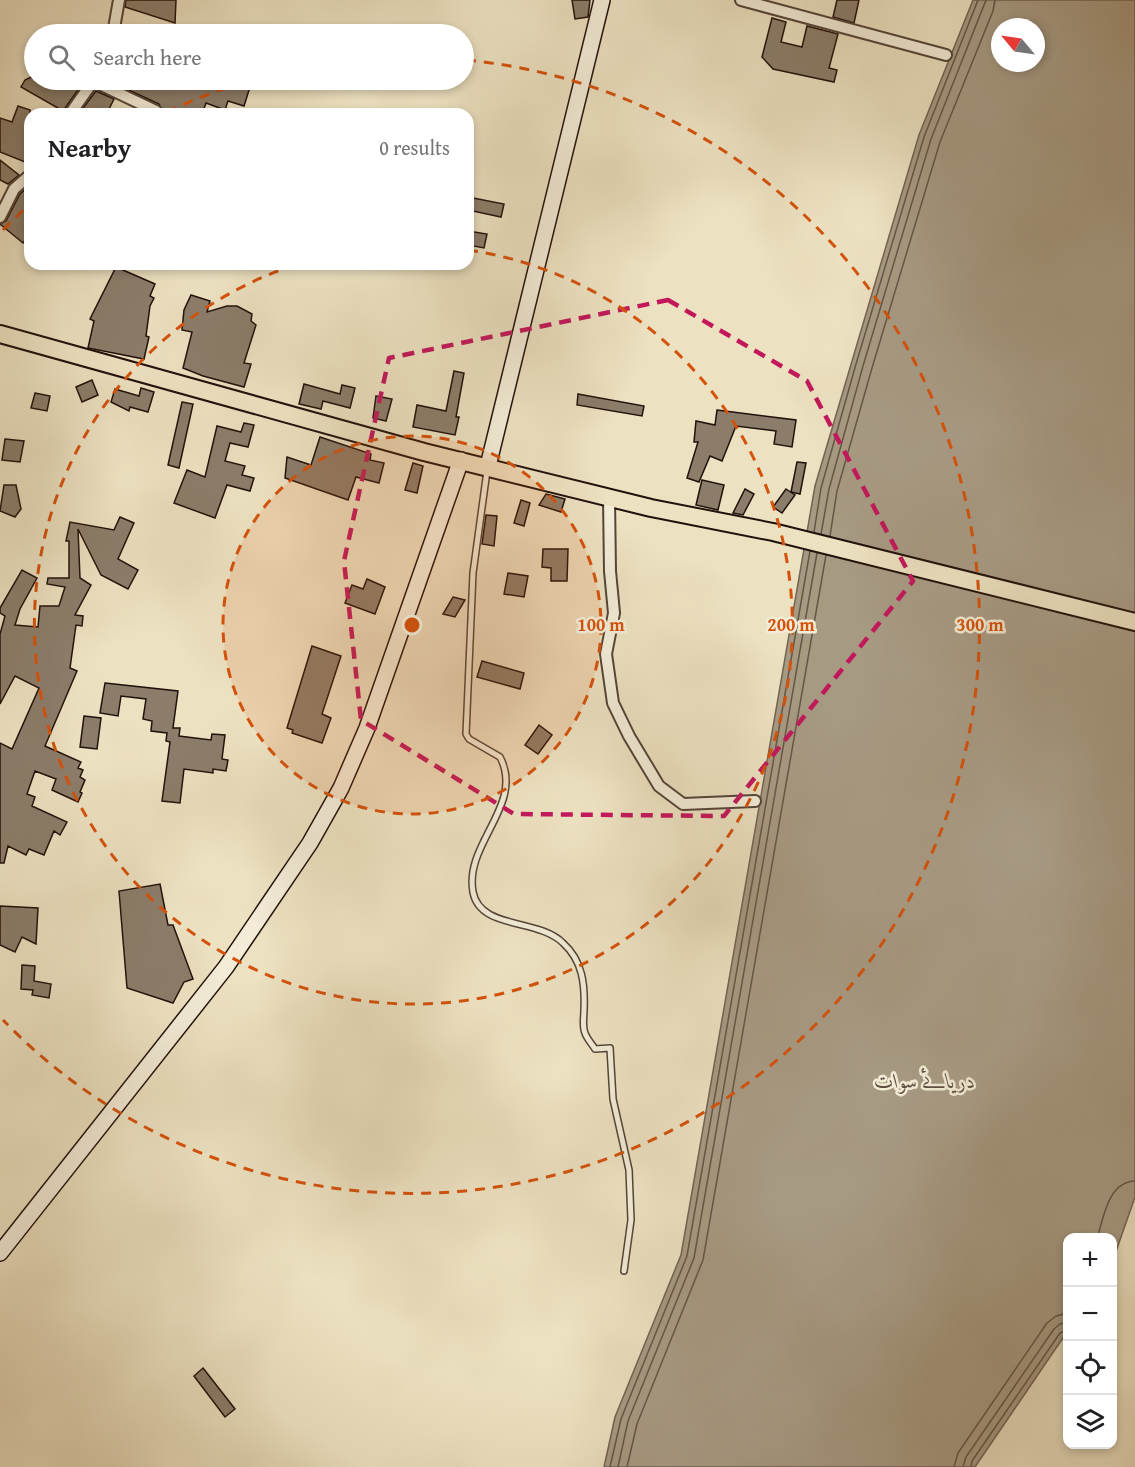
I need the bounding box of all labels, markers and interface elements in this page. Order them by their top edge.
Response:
north arrow [991,18,1045,72]
search box [24,24,474,90]
icon: search [45,41,78,74]
text: Search here [93,41,202,73]
text: Nearby [48,128,131,167]
text: 0 results [379,133,450,162]
text: 100 m [577,611,625,638]
text: 200 m [767,611,815,638]
text: 300 m [956,611,1004,638]
centre of rings [402,615,422,635]
water label: دریائے سوات [875,1065,975,1096]
map controls [1063,1233,1117,1449]
button: + [1063,1233,1117,1287]
button: − [1063,1287,1117,1341]
button: locate [1063,1341,1117,1395]
button: layers [1063,1395,1117,1449]

